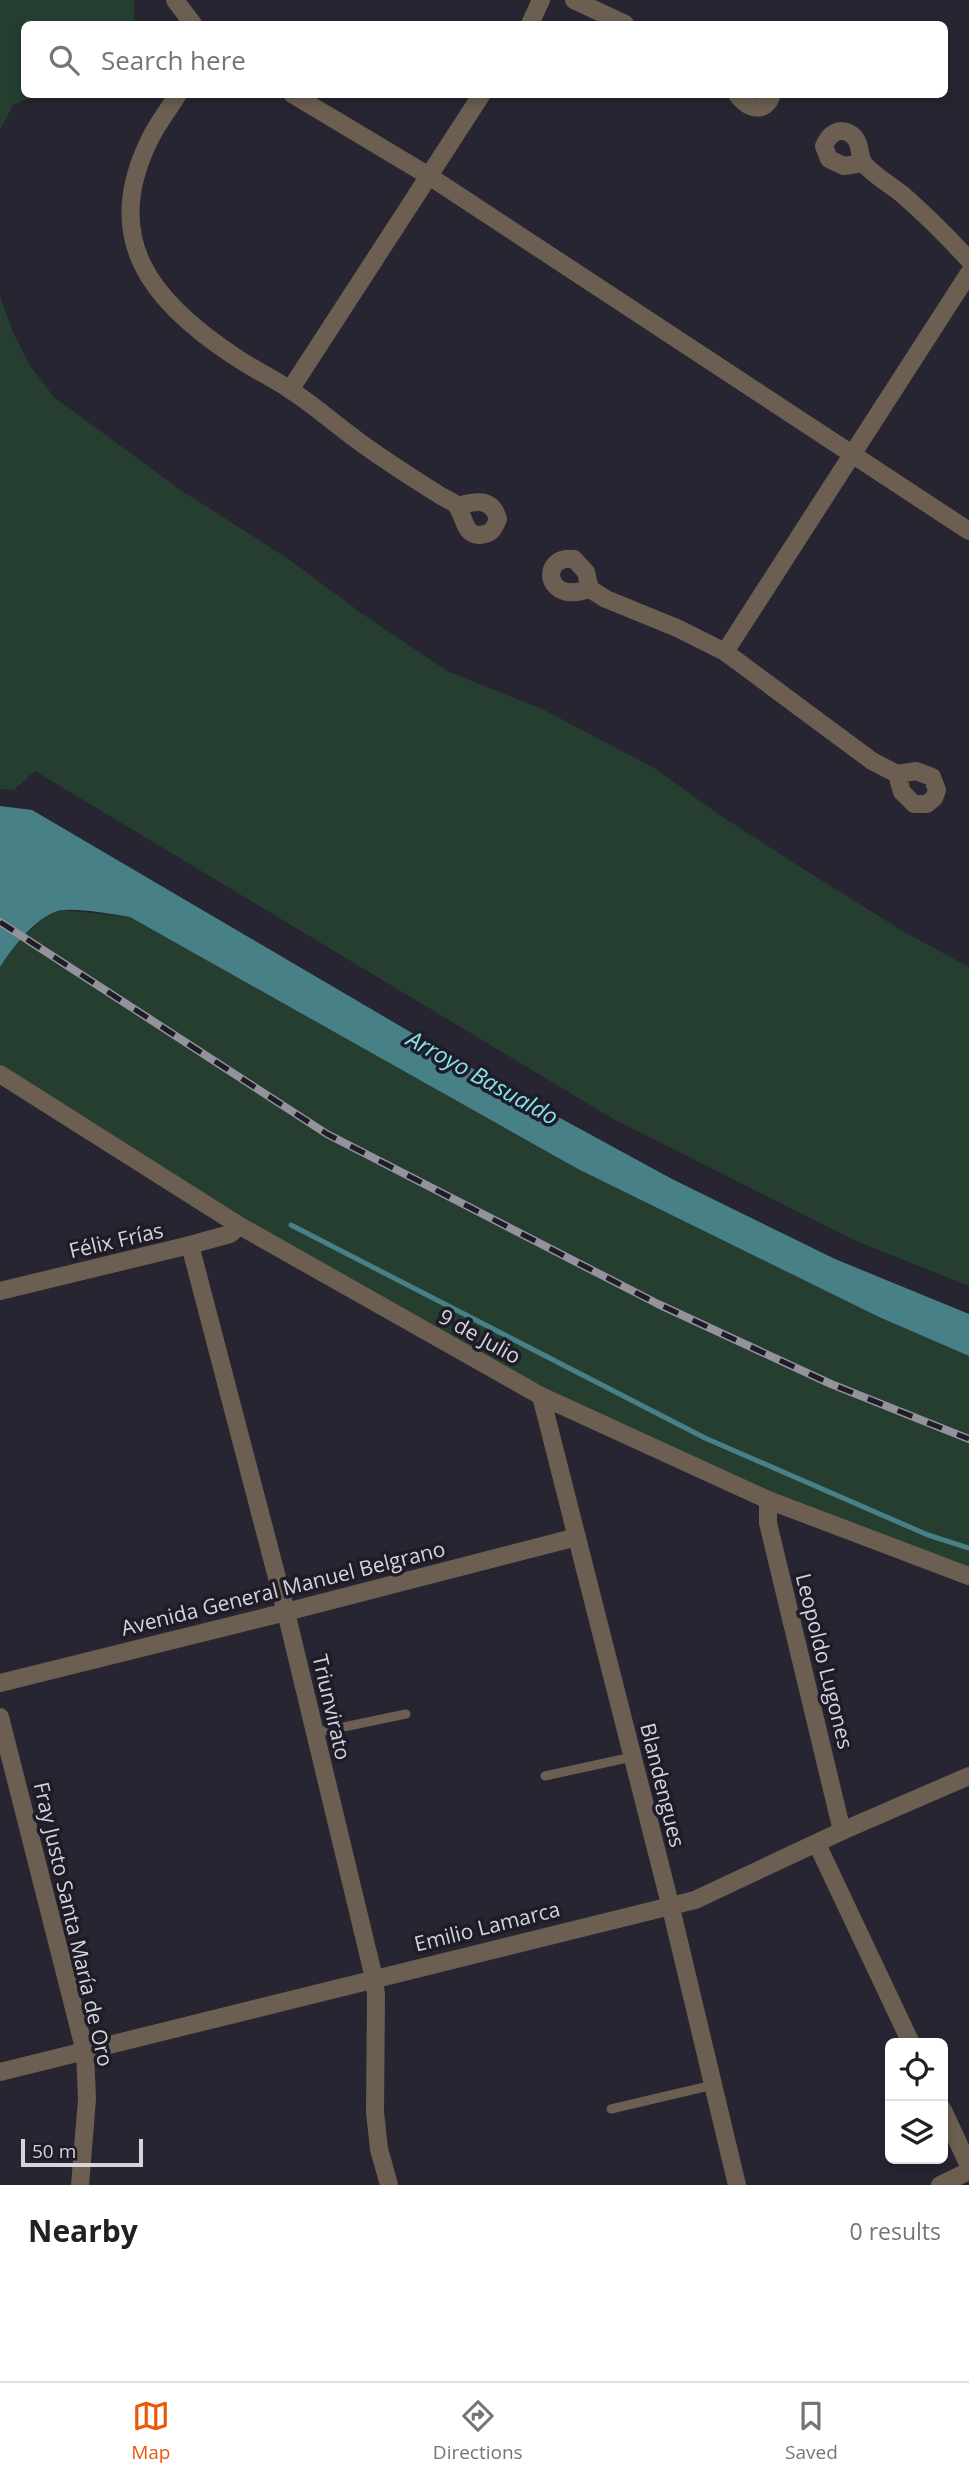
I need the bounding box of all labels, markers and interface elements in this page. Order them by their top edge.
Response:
search box [21,21,948,98]
icon: search [45,41,83,79]
text: Search here [101,42,246,78]
water label: Arroyo Basualdo [400,1021,564,1132]
street label: Félix Frías [66,1216,166,1264]
street label: 9 de Julio [434,1302,526,1370]
street label: Avenida General Manuel Belgrano [118,1534,448,1642]
street label: Leopoldo Lugones [790,1570,860,1752]
street label: Triunvirato [306,1652,358,1762]
street label: Blandengues [634,1720,692,1850]
street label: Fray Justo Santa María de Oro [28,1779,120,2069]
street label: Emilio Lamarca [411,1894,563,1958]
map controls [885,2038,948,2164]
button: locate [885,2038,948,2101]
button: layers [885,2101,948,2164]
scale bar [21,2136,144,2168]
text: 50 m [32,2138,76,2164]
text: Nearby [28,2210,138,2251]
text: 0 results [850,2215,941,2247]
tab: Map [131,2397,170,2465]
tab: Directions [433,2397,523,2465]
tab: Saved [785,2397,838,2465]

